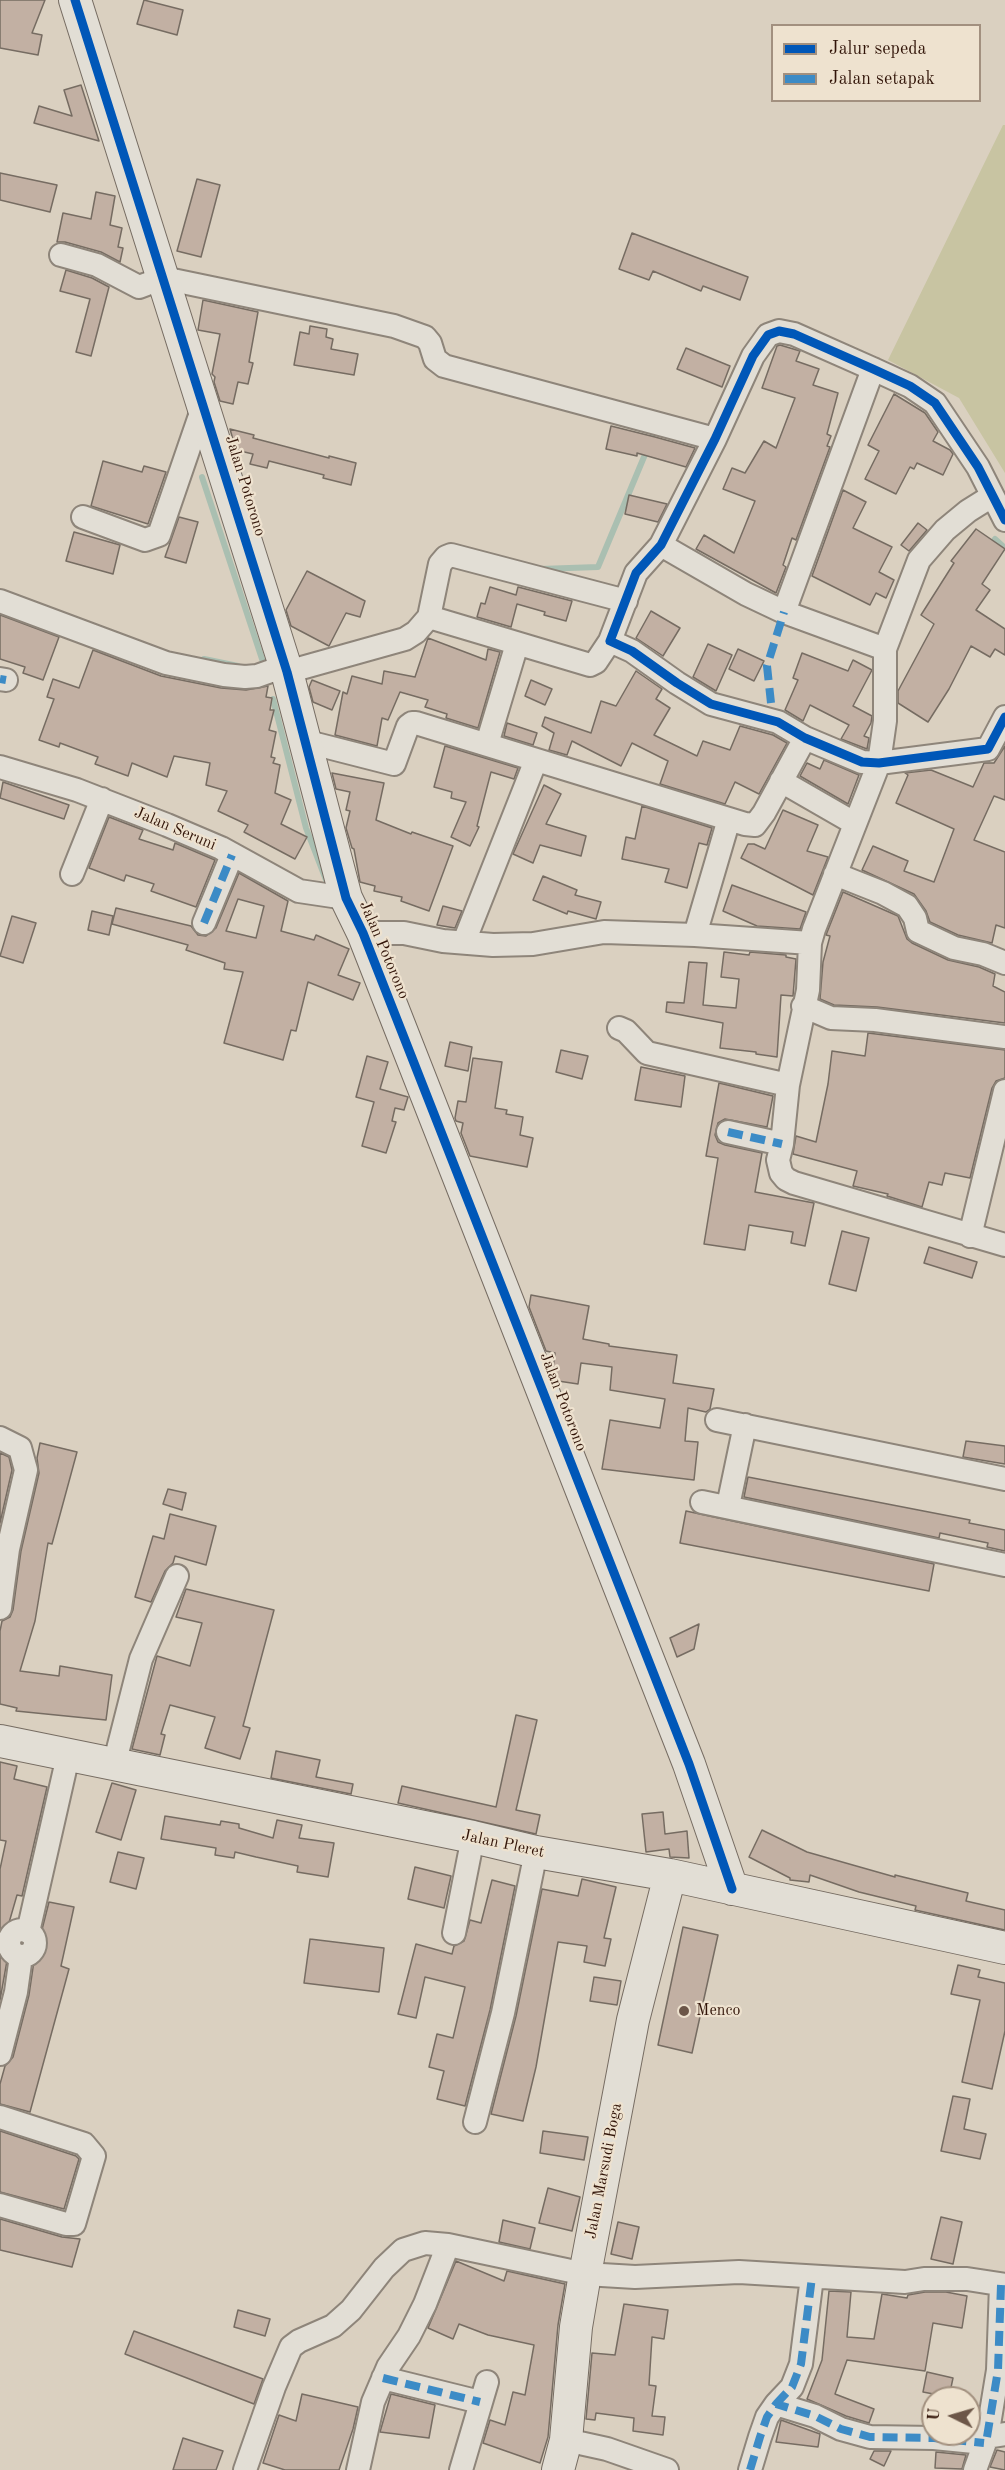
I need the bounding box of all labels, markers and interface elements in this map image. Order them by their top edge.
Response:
legend [771,24,981,102]
text: Jalur sepeda [829,40,927,58]
text: Jalan setapak [829,70,935,88]
street label: Jalan Potorono [221,433,269,539]
street label: Jalan Seruni [131,803,219,855]
street label: Jalan Potorono [355,898,413,1002]
street label: Jalan Potorono [535,1350,591,1454]
street label: Jalan Pleret [460,1826,546,1862]
place label: Menco [696,2001,740,2021]
marker: Menco [677,2004,691,2018]
street label: Jalan Marsudi Boga [581,2101,627,2241]
north arrow [921,2386,981,2446]
text: U [927,2408,944,2422]

